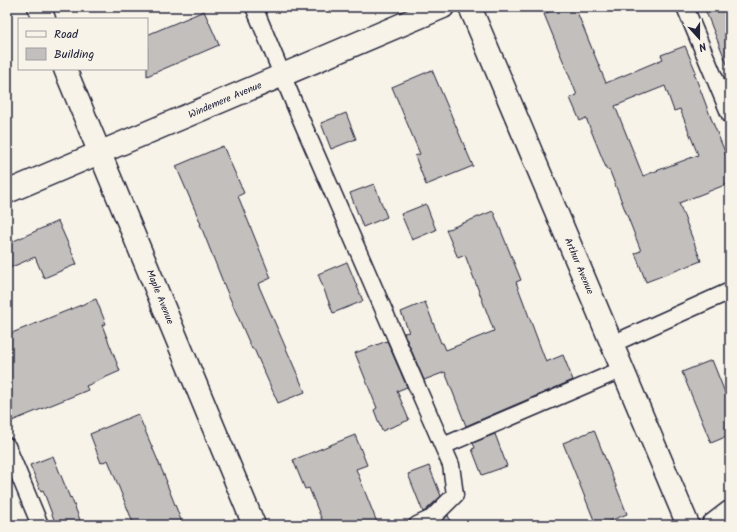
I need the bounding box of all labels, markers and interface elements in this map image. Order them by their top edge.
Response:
legend [18,18,148,70]
north arrow [679,18,719,58]
text: Road [54,25,79,44]
text: N [696,37,709,56]
text: Building [54,45,94,64]
street label: Windemere Avenue [186,77,265,123]
street label: Arthur Avenue [560,235,598,297]
street label: Maple Avenue [142,267,178,327]

